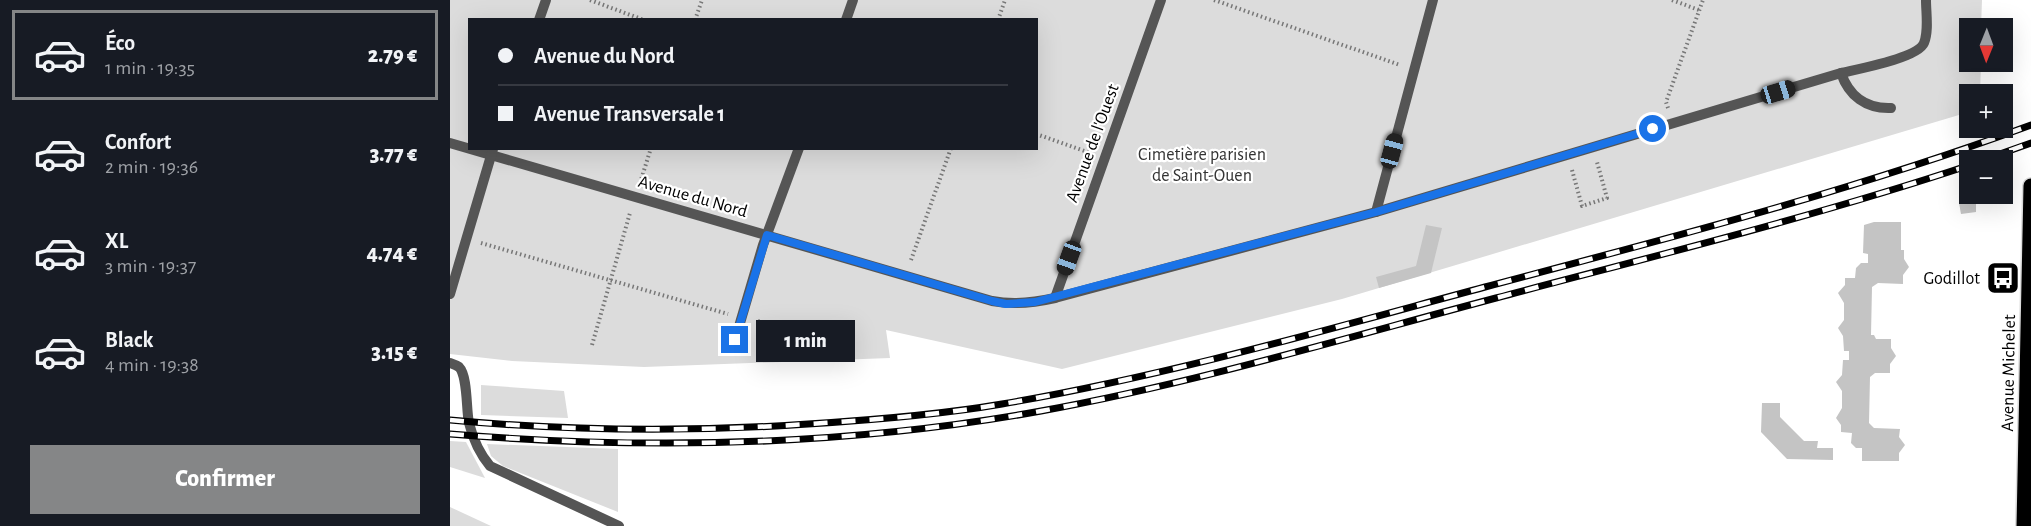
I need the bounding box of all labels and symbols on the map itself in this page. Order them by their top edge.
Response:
north arrow [1959,18,2013,72]
car [1758,78,1798,106]
street label: Avenue de l'Ouest [1063,82,1123,205]
route start [1639,115,1666,142]
car [1379,131,1405,171]
park label: Cimetière parisien de Saint-Ouen [1138,146,1266,185]
street label: Avenue du Nord [636,173,749,221]
car [1054,238,1084,278]
bus stop icon: Godillot [1985,260,2021,296]
place label: Godillot [1924,270,1980,288]
street label: Avenue Michelet [1999,314,2019,432]
callout: 1 min [756,319,855,361]
route end [721,326,748,353]

